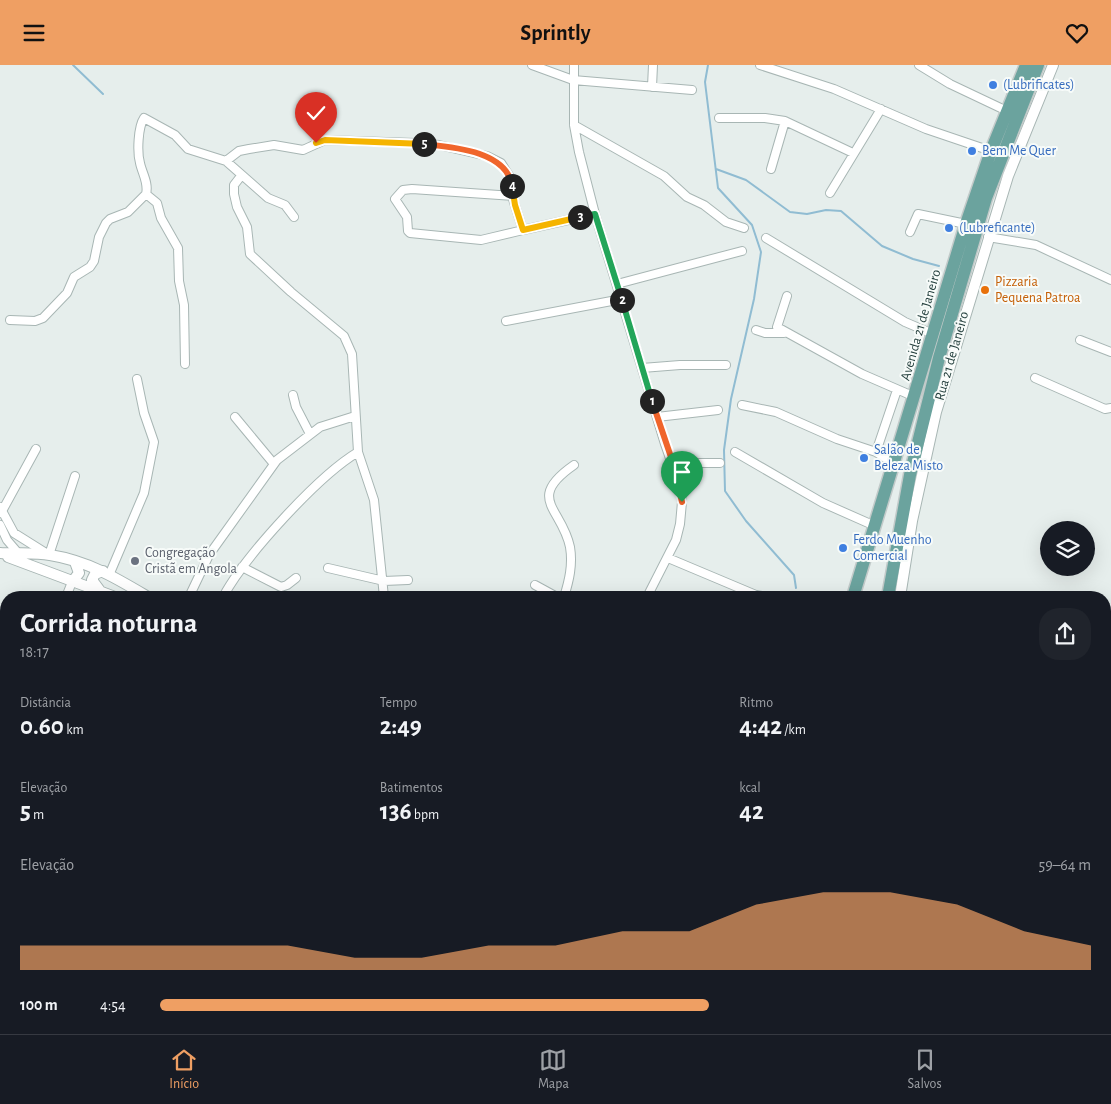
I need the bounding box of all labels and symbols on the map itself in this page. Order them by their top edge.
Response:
place label: (Lubrificates) [1003,78,1075,92]
marker: (Lubrificates) [987,79,999,91]
pin [295,92,337,143]
pin: 5 [412,131,436,157]
place label: Bem Me Quer [982,144,1056,158]
marker: Bem Me Quer [966,145,978,157]
pin: 4 [500,173,524,199]
pin: 3 [568,205,592,229]
place label: (Lubreficante) [959,221,1036,235]
marker: (Lubreficante) [943,222,955,234]
street label: Avenida 21 de Janeiro [898,268,944,382]
place label: Pizzaria Pequena Patroa [995,275,1081,305]
marker: Pizzaria Pequena Patroa [979,284,991,296]
pin: 2 [610,287,634,313]
street label: Rua 21 de Janeiro [933,310,971,402]
pin: 1 [640,389,664,413]
place label: Salão de Beleza Misto [874,443,943,473]
pin [661,451,703,502]
marker: Salão de Beleza Misto [858,452,870,464]
place label: Ferdo Muenho Comercial [853,533,932,563]
marker: Ferdo Muenho Comercial [837,542,849,554]
place label: Congregação Cristã em Angola [145,546,238,576]
marker: Congregação Cristã em Angola [129,555,141,567]

